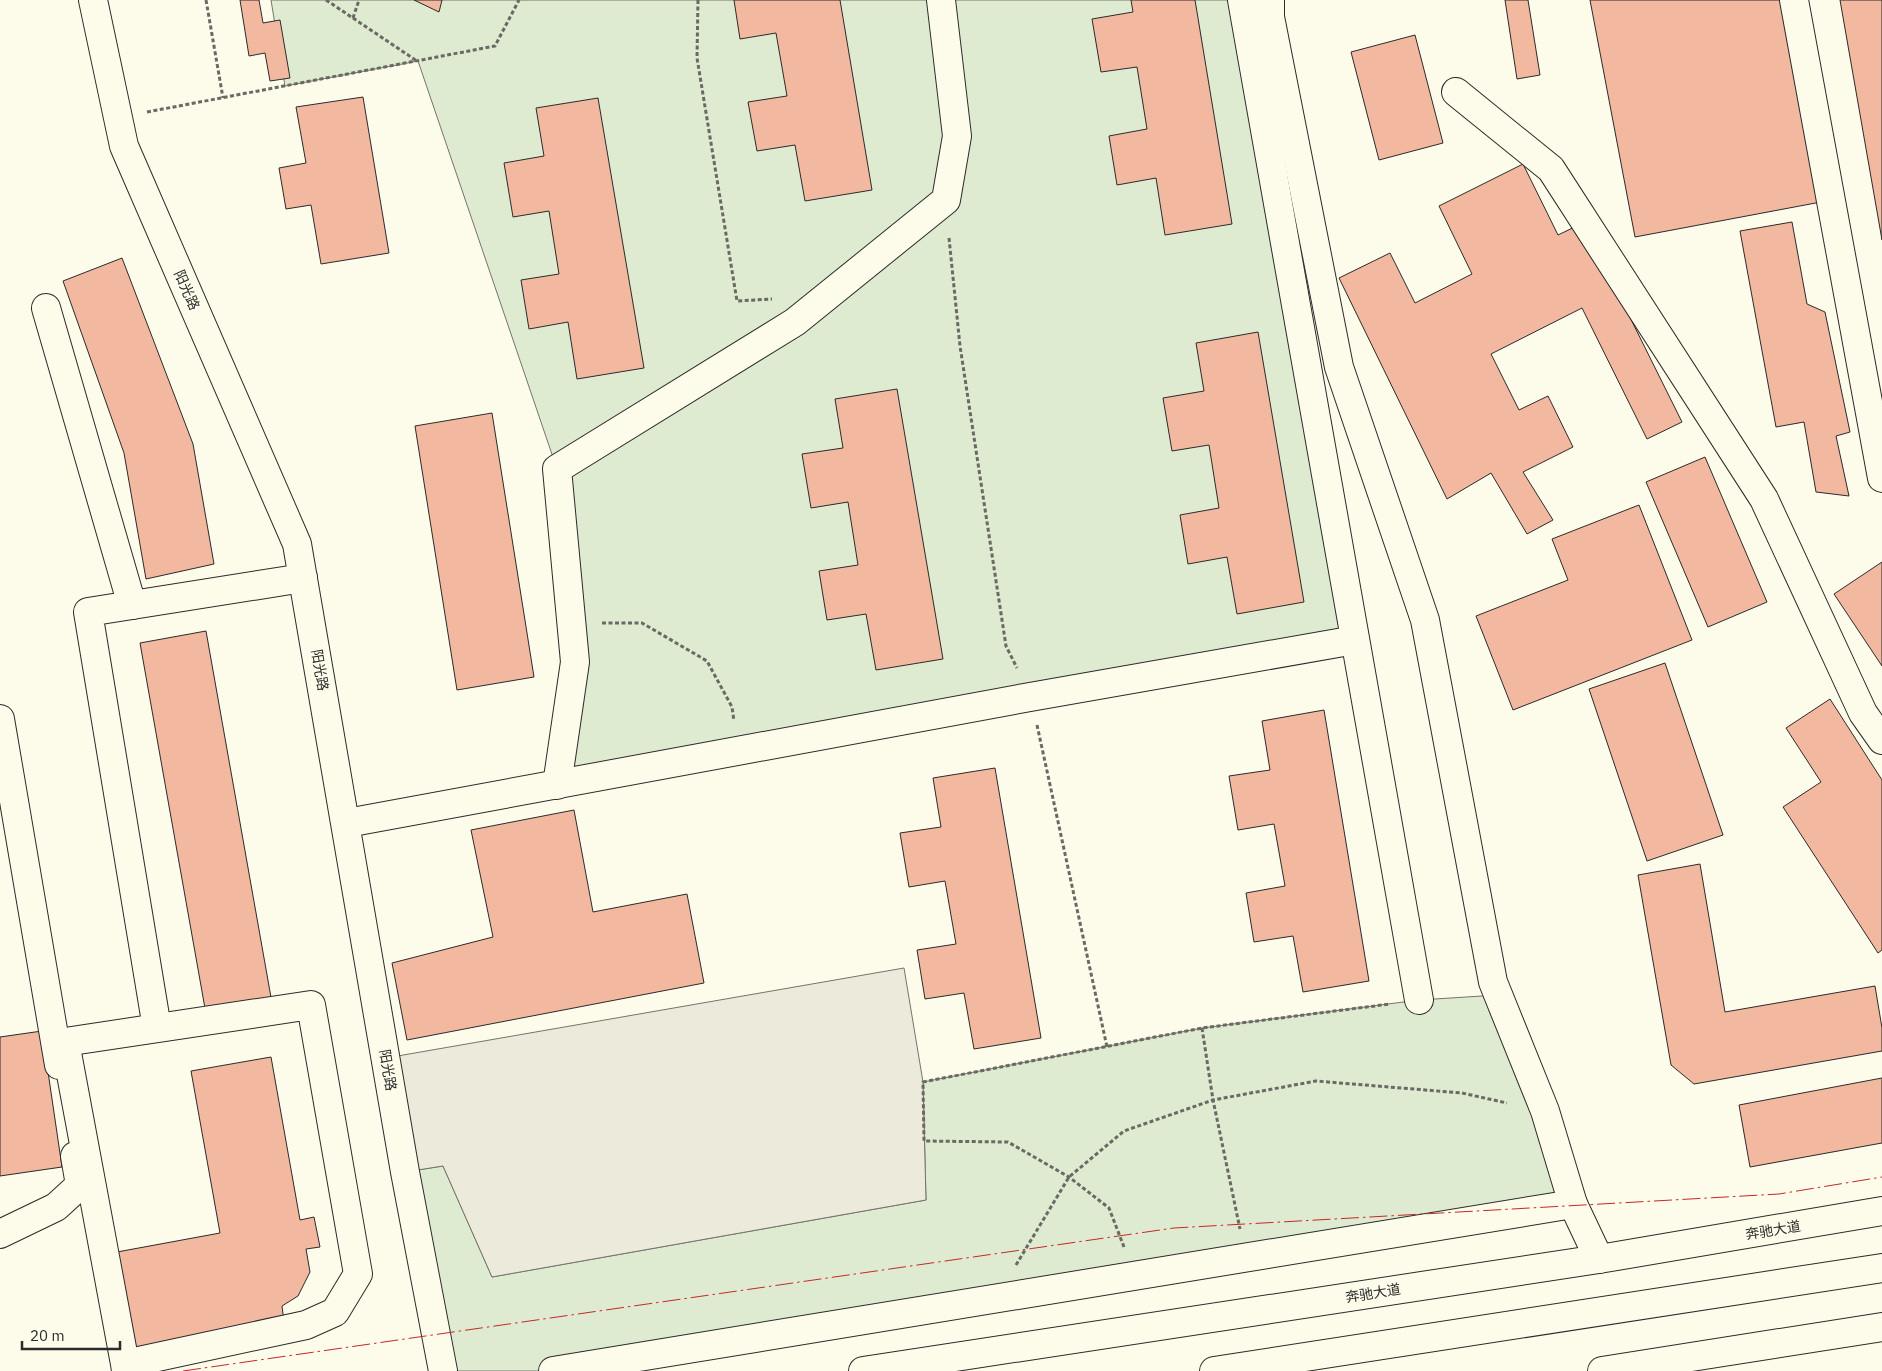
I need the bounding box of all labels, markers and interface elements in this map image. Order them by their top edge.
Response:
street label: 阳光路 [170,267,204,313]
street label: 阳光路 [307,648,333,692]
street label: 阳光路 [375,1048,401,1092]
street label: 奔驰大道 [1744,1217,1802,1243]
street label: 奔驰大道 [1344,1280,1402,1306]
scale bar [22,1318,120,1350]
text: 20 m [30,1326,65,1345]

